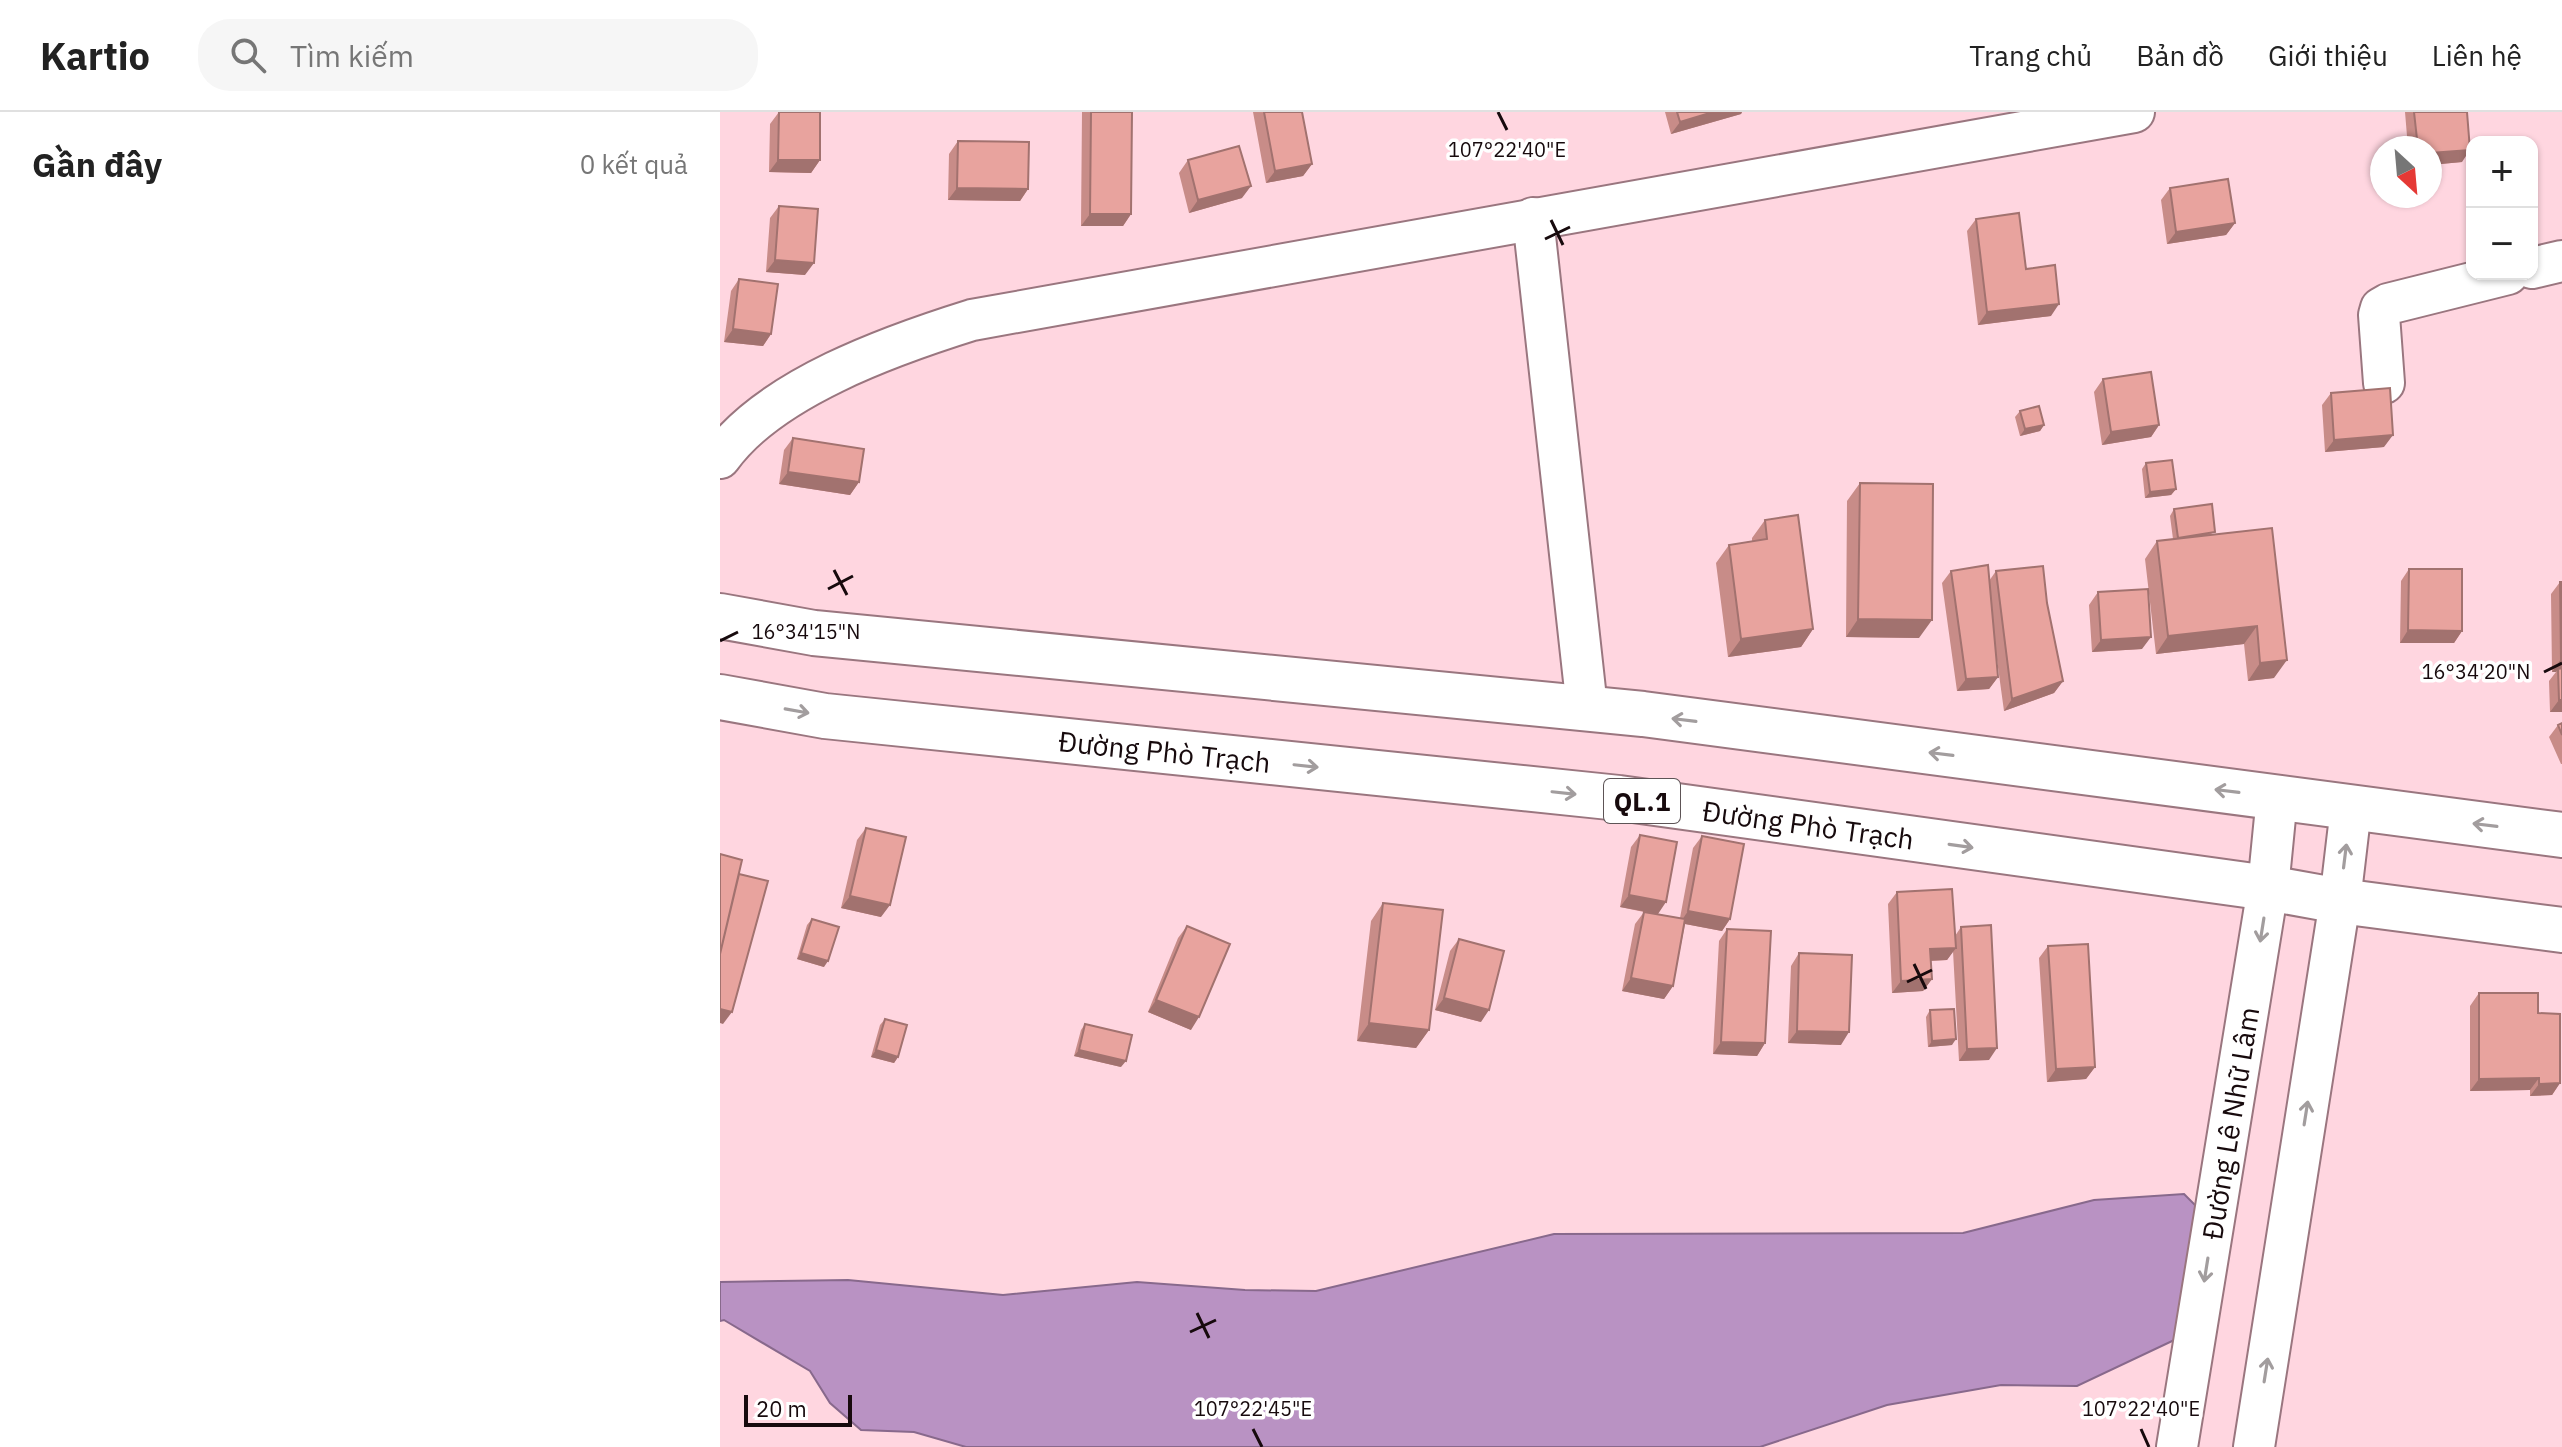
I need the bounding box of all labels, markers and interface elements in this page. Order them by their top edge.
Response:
search box [198,19,758,91]
text: Kartio [40,31,150,80]
icon: search [226,33,270,77]
text: Tìm kiếm [290,36,414,75]
text: Trang chủ [1969,37,2092,74]
text: Bản đồ [2136,37,2224,74]
text: Giới thiệu [2268,37,2388,74]
text: Liên hệ [2432,37,2522,74]
text: 107°22'40"E [1448,136,1566,163]
north arrow [2370,136,2442,208]
map controls [2466,136,2538,280]
button: + [2466,136,2538,208]
text: Gần đây [32,142,162,186]
text: 0 kết quả [580,147,688,181]
button: − [2466,208,2538,280]
text: 16°34'15"N [752,618,860,645]
text: 16°34'20"N [2422,658,2530,685]
one-way arrow [783,704,809,719]
one-way arrow [1671,712,1697,727]
street label: Đường Phò Trạch [1057,722,1272,780]
one-way arrow [1929,746,1955,761]
one-way arrow [1292,758,1319,773]
road number: QL.1 [1604,779,1680,823]
one-way arrow [2215,783,2240,798]
one-way arrow [1550,785,1577,800]
street label: Đường Phò Trạch [1700,791,1916,857]
one-way arrow [2472,818,2499,833]
one-way arrow [1947,838,1974,853]
one-way arrow [2338,843,2353,870]
one-way arrow [2253,917,2268,943]
street label: Đường Lê Nhữ Lâm [2193,1004,2267,1242]
one-way arrow [2300,1101,2315,1126]
one-way arrow [2198,1257,2213,1282]
one-way arrow [2259,1358,2274,1383]
scale bar [744,1391,852,1427]
text: 20 m [756,1394,807,1423]
text: 107°22'45"E [1194,1395,1312,1422]
text: 107°22'40"E [2082,1395,2200,1422]

